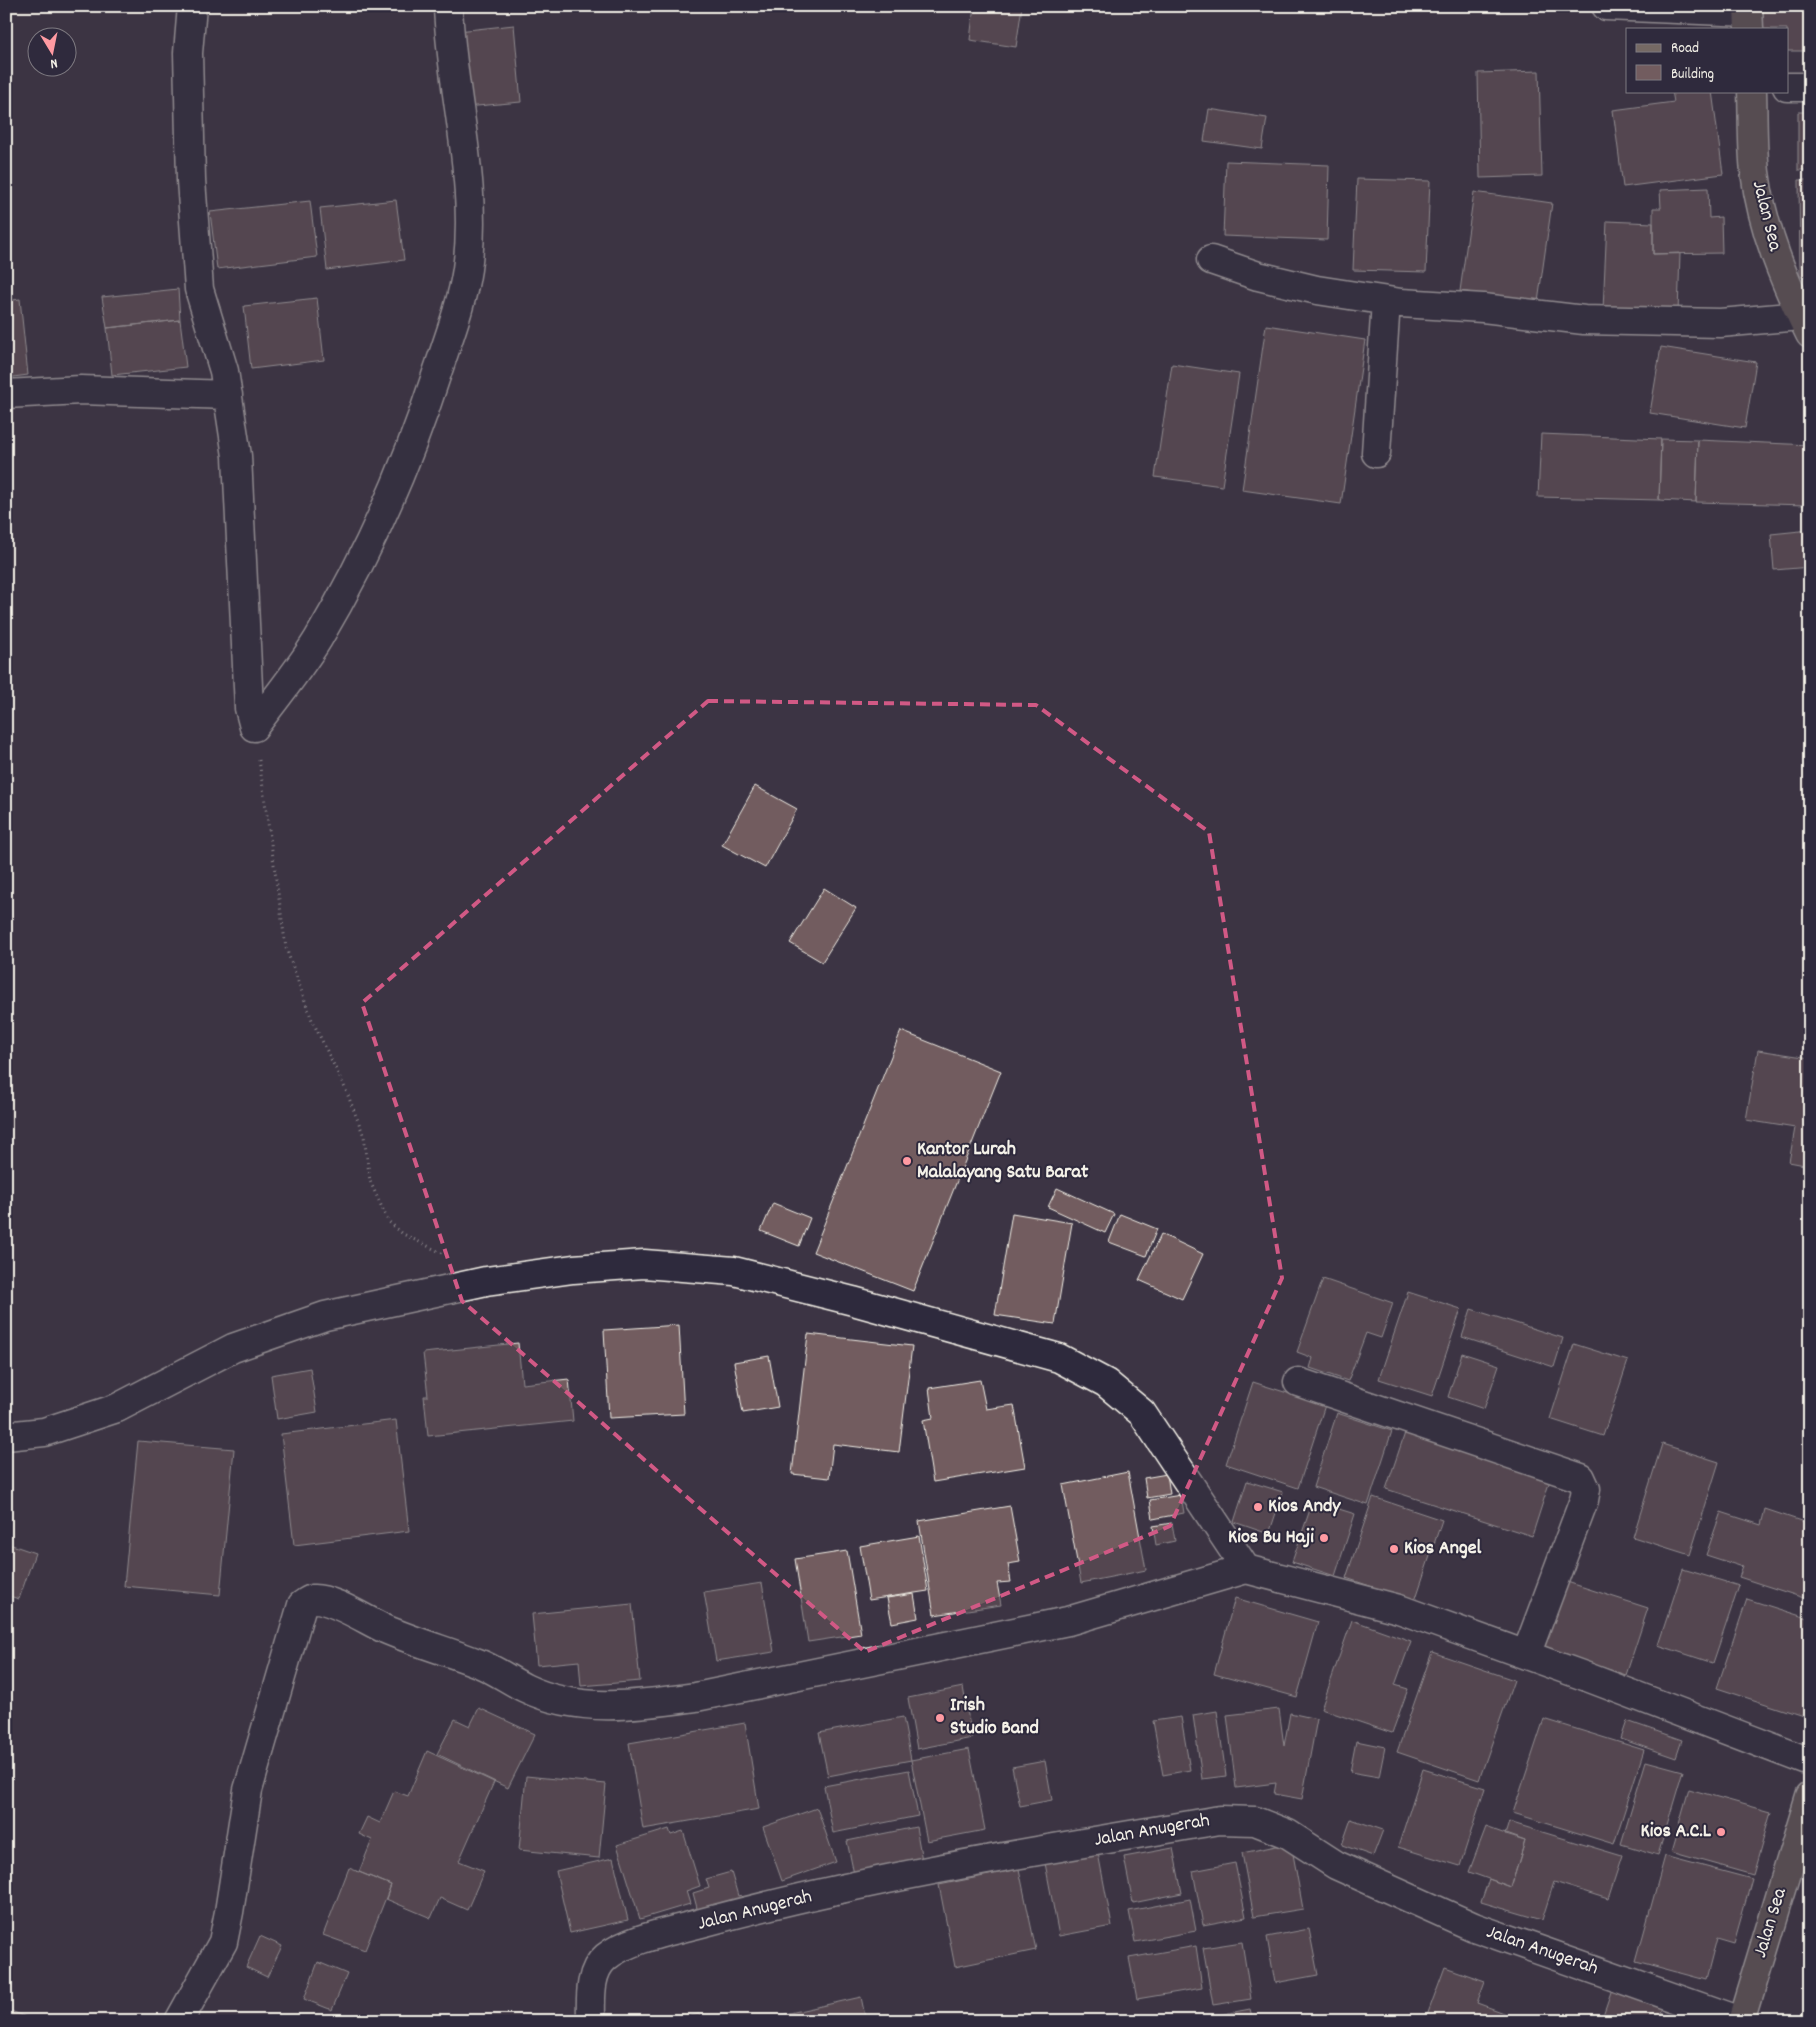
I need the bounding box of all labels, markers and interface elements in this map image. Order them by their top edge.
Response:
north arrow [28,28,78,78]
legend [1626,28,1788,92]
text: Road [1671,38,1699,60]
text: N [49,52,59,73]
text: Building [1671,64,1714,86]
street label: Jalan Sea [1744,178,1788,255]
place label: Kantor Lurah Malalayang Satu Barat [917,1136,1089,1187]
marker: Kantor Lurah Malalayang Satu Barat [901,1155,913,1167]
place label: Kios Andy [1268,1493,1341,1521]
marker: Kios Andy [1252,1501,1264,1513]
place label: Kios Bu Haji [1228,1524,1314,1552]
marker: Kios Bu Haji [1318,1532,1330,1544]
place label: Kios Angel [1404,1535,1482,1563]
marker: Kios Angel [1388,1543,1400,1555]
place label: Irish Studio Band [950,1692,1039,1743]
marker: Irish Studio Band [934,1712,946,1724]
street label: Jalan Anugerah [1092,1807,1212,1855]
place label: Kios A.C.L [1641,1818,1712,1846]
marker: Kios A.C.L [1715,1826,1727,1838]
street label: Jalan Anugerah [695,1883,815,1939]
street label: Jalan Sea [1747,1884,1795,1961]
street label: Jalan Anugerah [1482,1919,1602,1983]

